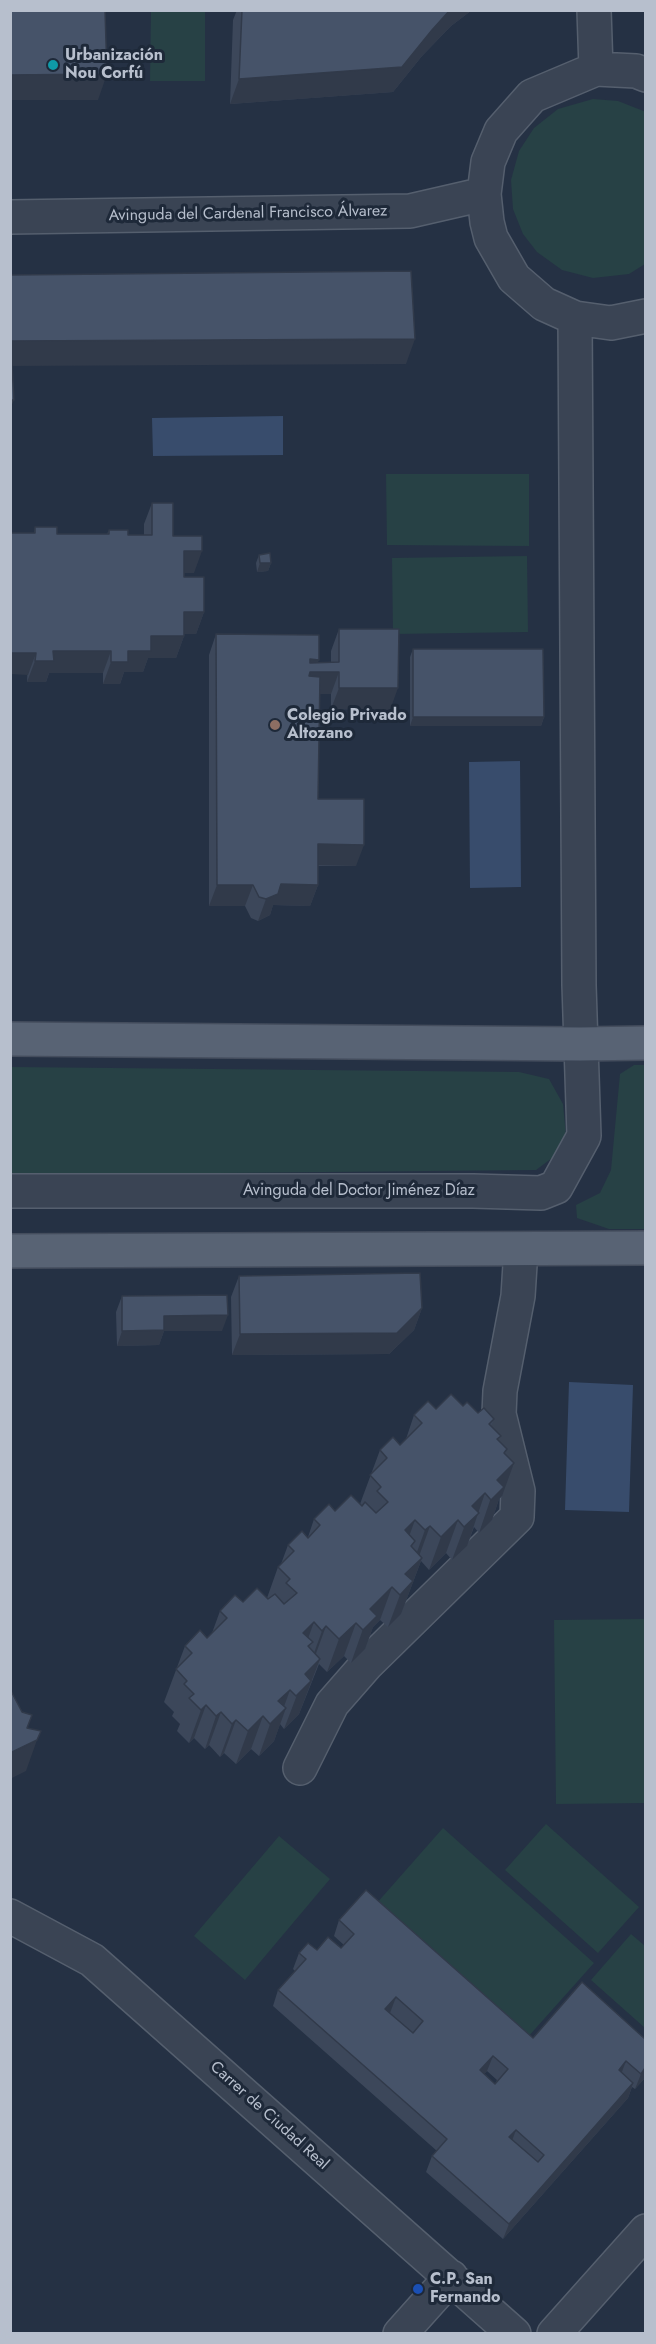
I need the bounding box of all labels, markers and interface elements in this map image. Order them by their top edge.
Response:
place label: Urbanización Nou Corfú [65,46,163,84]
marker: Urbanización Nou Corfú [46,58,60,72]
street label: Avinguda del Cardenal Francisco Álvarez [109,202,387,226]
place label: Colegio Privado Altozano [287,706,407,744]
marker: Colegio Privado Altozano [268,718,282,732]
street label: Avinguda del Doctor Jiménez Díaz [243,1181,475,1201]
street label: Carrer de Ciudad Real [206,2058,332,2174]
place label: C.P. San Fernando [430,2270,500,2308]
marker: C.P. San Fernando [411,2282,425,2296]

